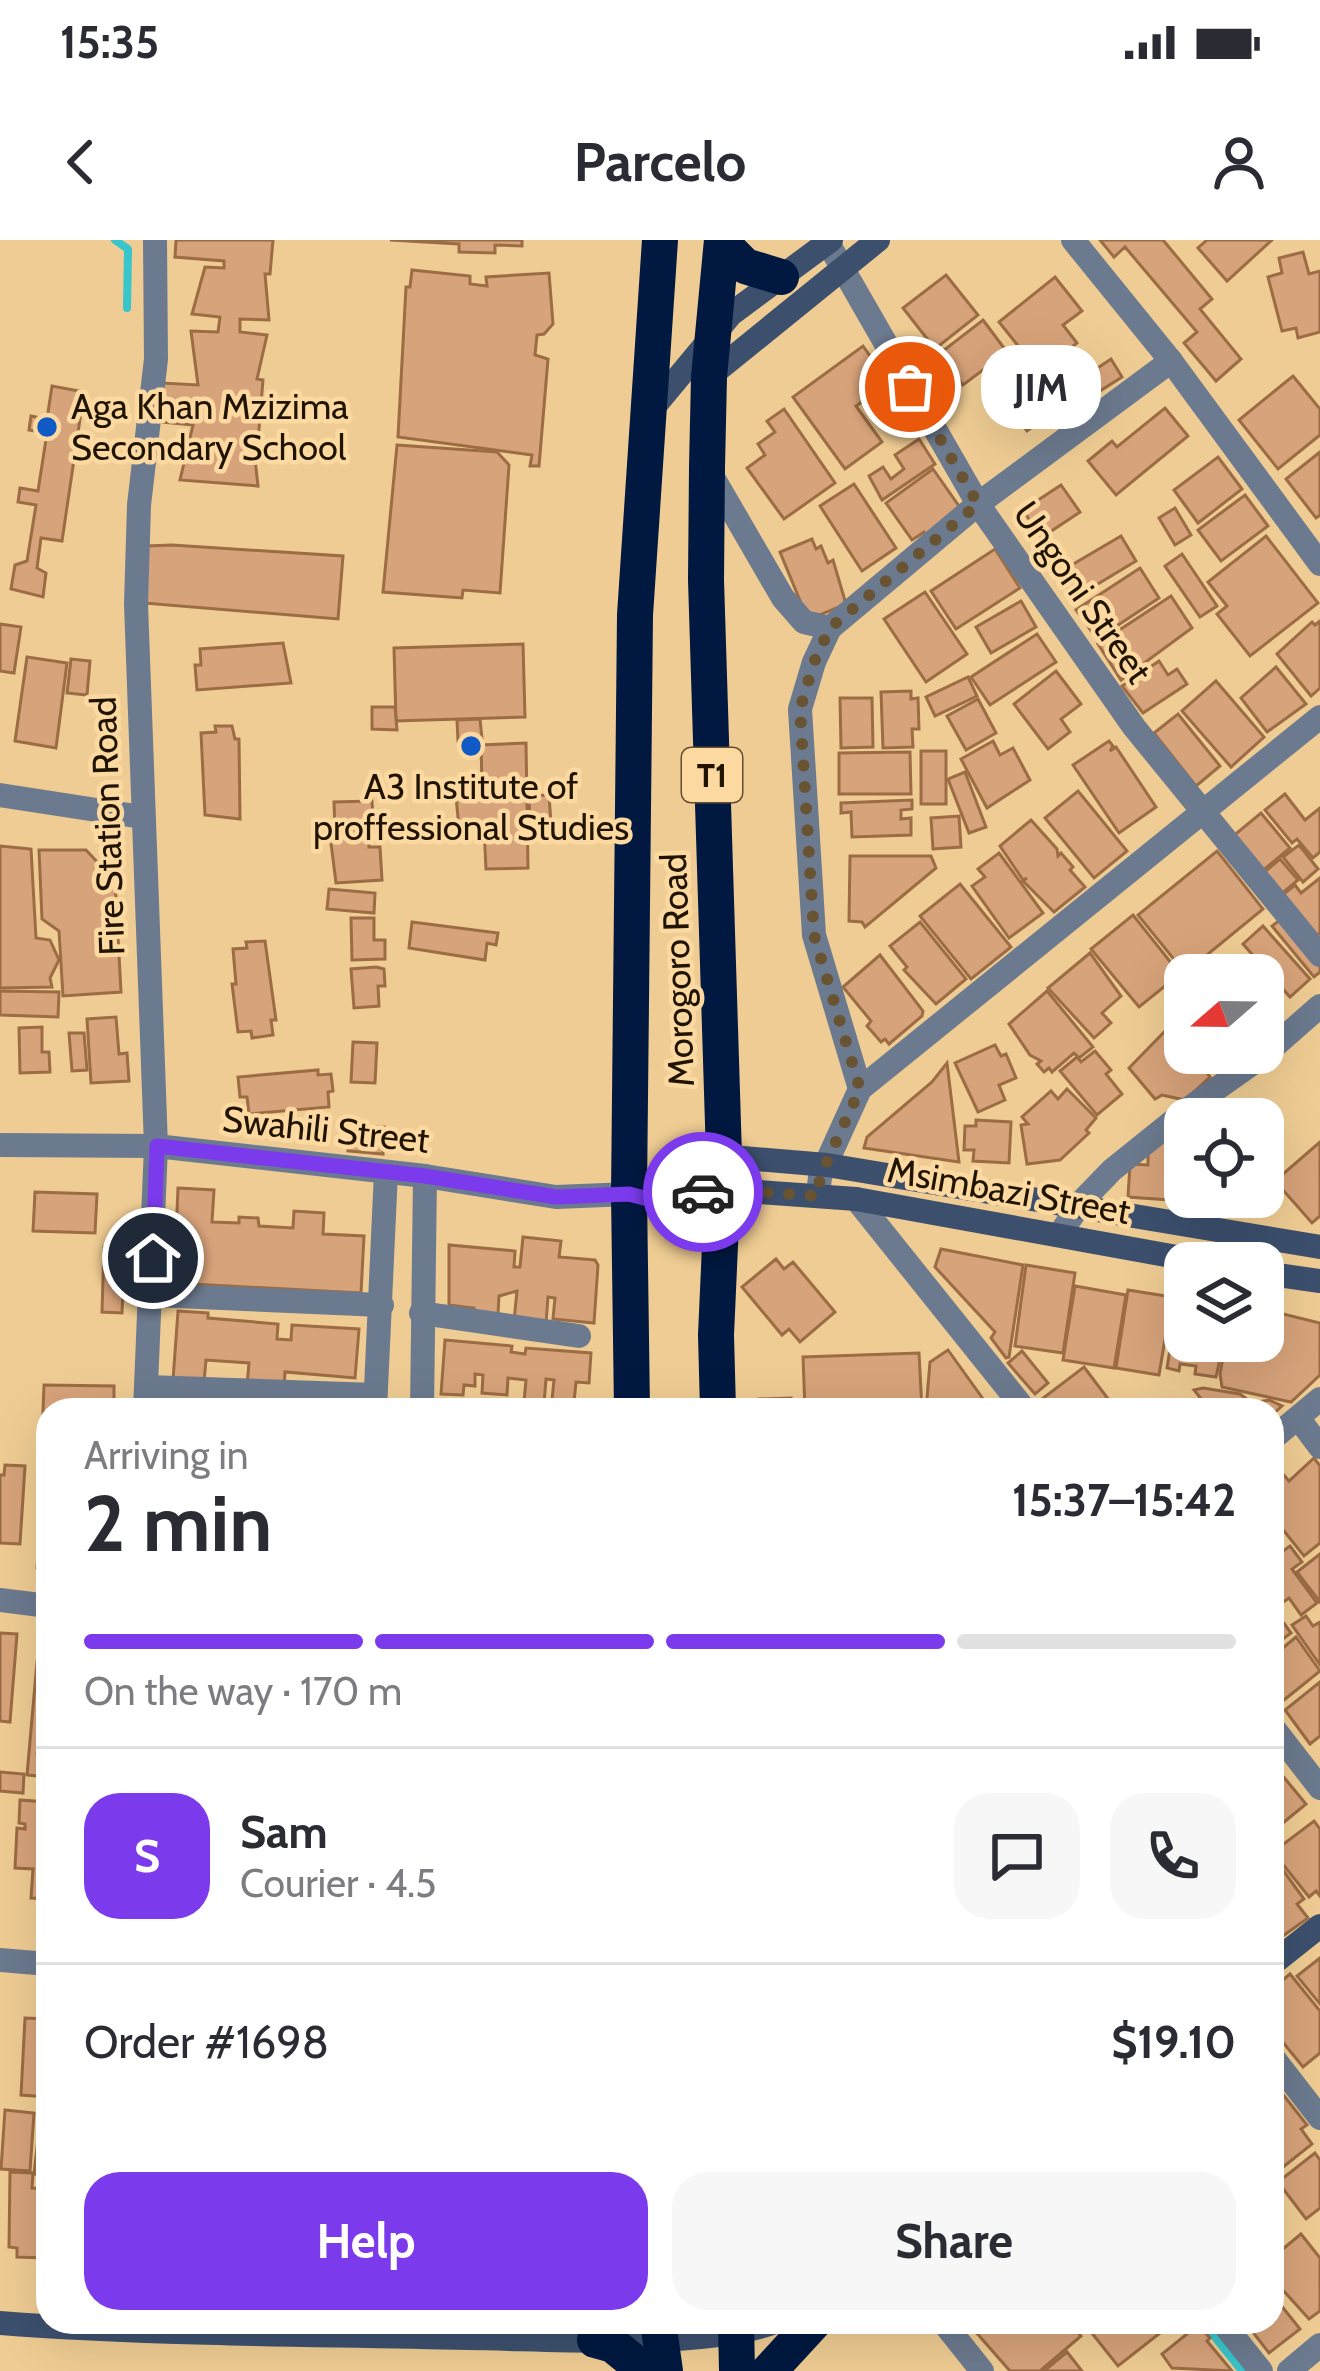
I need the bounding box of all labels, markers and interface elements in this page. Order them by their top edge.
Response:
text: 15:35 [60,15,159,69]
icon: back [48,129,114,195]
text: Parcelo [574,129,746,195]
icon: person [1206,129,1272,195]
pin [859,336,961,438]
callout: JIM [982,345,1102,429]
icon: bag [877,354,943,420]
text: JIM [1014,363,1068,411]
place label: Aga Khan Mzizima Secondary School [71,384,349,469]
marker: Aga Khan Mzizima Secondary School [34,414,60,440]
street label: Ungoni Street [1004,493,1162,691]
street label: Fire Station Road [80,696,134,956]
marker: A3 Institute of proffessional Studies [458,733,484,759]
road number: T1 [682,748,742,802]
place label: A3 Institute of proffessional Studies [313,764,629,849]
street label: Morogoro Road [651,852,703,1088]
north arrow [1164,954,1284,1074]
map controls [1164,954,1284,1362]
street label: Swahili Street [220,1096,432,1162]
button: locate [1164,1098,1284,1218]
courier [643,1132,763,1252]
street label: Msimbazi Street [884,1147,1134,1233]
icon: car [670,1159,736,1225]
pin [102,1207,204,1309]
icon: home [120,1225,186,1291]
button: layers [1164,1242,1284,1362]
text: Arriving in [84,1431,248,1479]
text: 15:37–15:42 [1012,1473,1236,1527]
text: 2 min [84,1476,272,1571]
text: On the way · 170 m [84,1667,402,1715]
button: chat [954,1793,1080,1919]
button: phone [1110,1793,1236,1919]
text: Sam [240,1805,328,1859]
text: S [134,1829,160,1883]
text: Courier · 4.5 [240,1859,436,1907]
text: Order #1698 [84,2015,329,2069]
text: $19.10 [1111,2015,1236,2069]
button: Help [84,2172,648,2310]
button: Share [672,2172,1236,2310]

